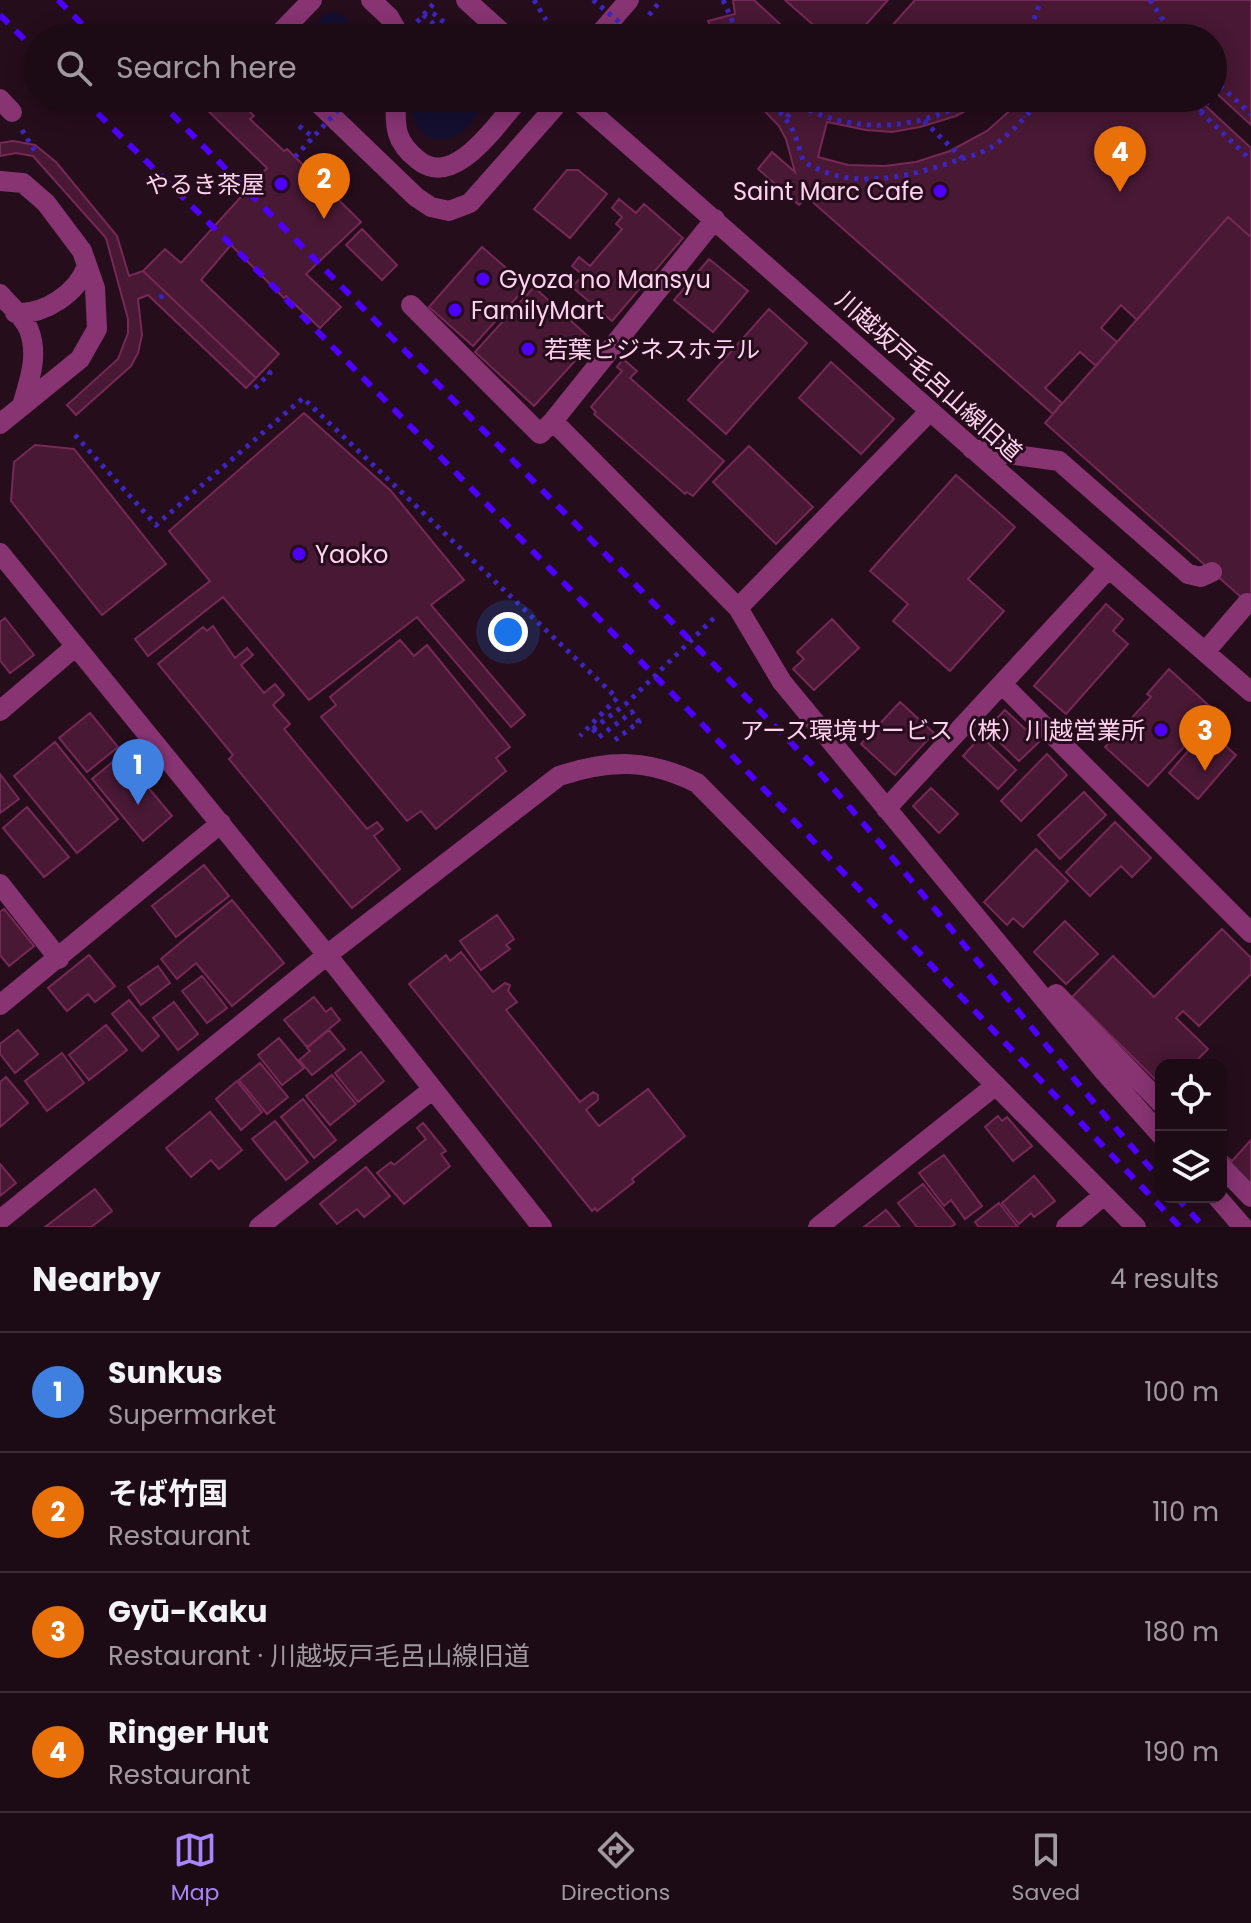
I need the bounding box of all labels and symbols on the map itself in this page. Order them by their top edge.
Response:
pin: 4 [1094,126,1146,192]
pin: 2 [298,153,350,219]
place label: やるき茶屋 [145,168,265,201]
marker: やるき茶屋 [272,175,290,193]
place label: Saint Marc Cafe [733,175,924,208]
marker: Saint Marc Cafe [931,182,949,200]
place label: Gyoza no Mansyu [499,263,711,296]
marker: Gyoza no Mansyu [474,270,492,288]
street label: 川越坂戸毛呂山線旧道 [829,283,1029,469]
place label: FamilyMart [471,294,604,327]
marker: FamilyMart [446,301,464,319]
place label: 若葉ビジネスホテル [544,333,760,366]
marker: 若葉ビジネスホテル [519,340,537,358]
place label: Yaoko [315,538,388,571]
marker: Yaoko [290,545,308,563]
your location [488,612,528,652]
pin: 3 [1179,705,1231,771]
place label: アース環境サービス（株）川越営業所 [740,714,1145,747]
marker: アース環境サービス（株）川越営業所 [1152,721,1170,739]
pin: 1 [112,739,164,805]

